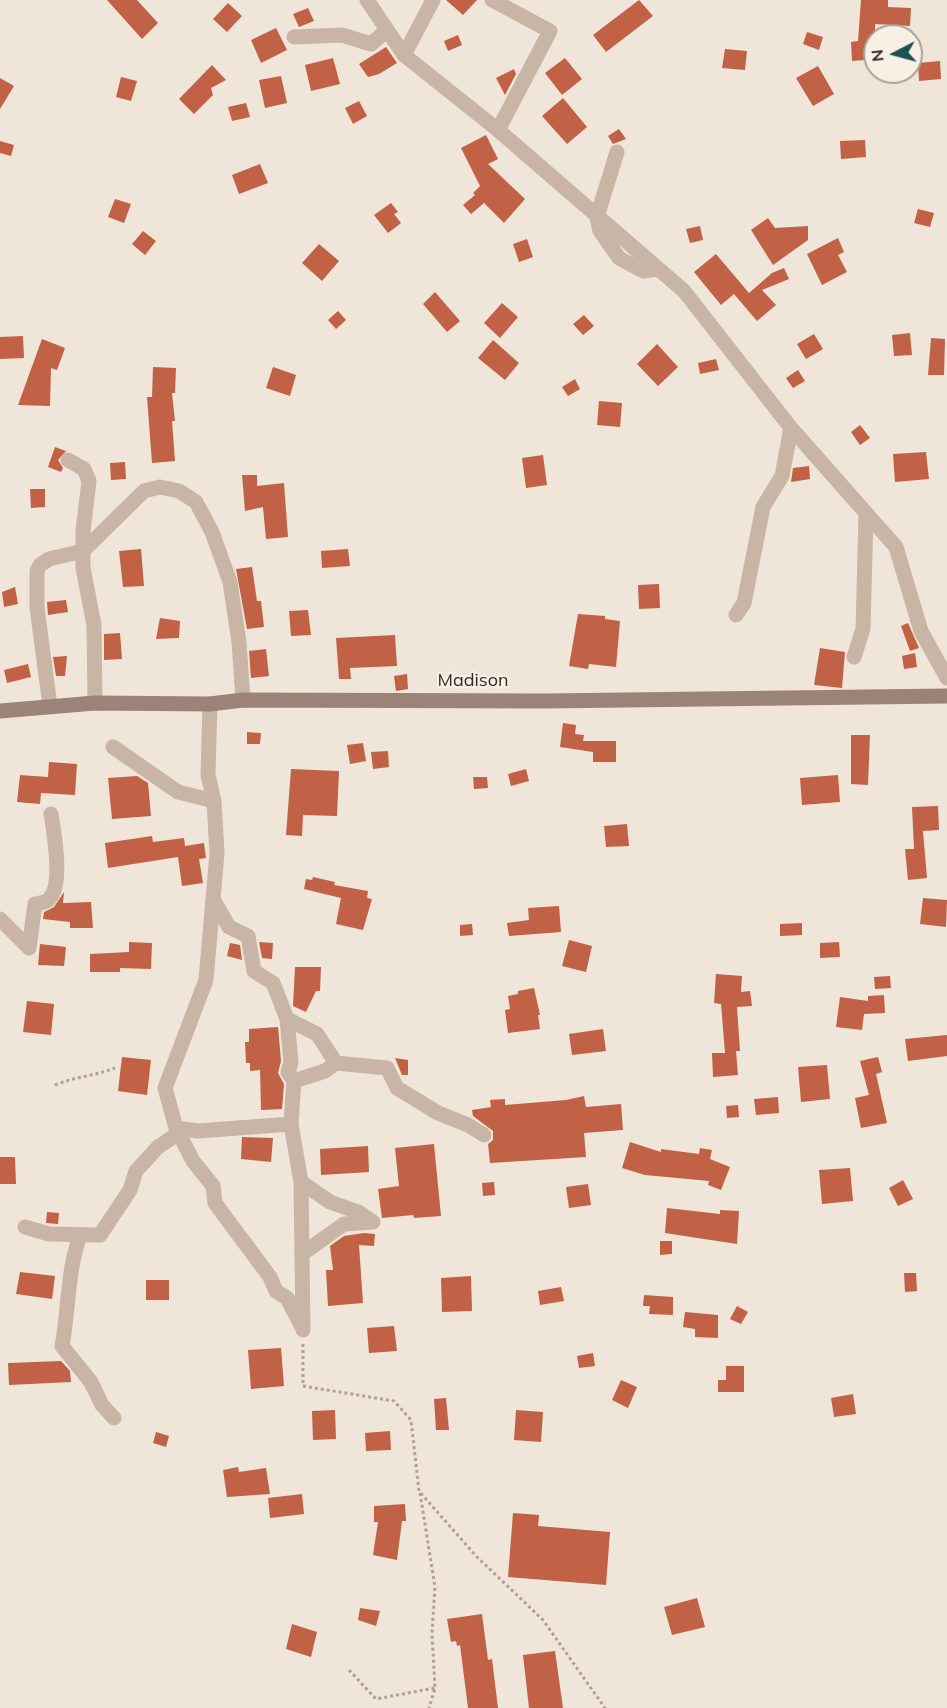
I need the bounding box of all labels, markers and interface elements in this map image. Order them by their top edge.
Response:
north arrow [863,24,923,84]
text: N [867,49,888,63]
street label: Madison [437,670,509,692]

